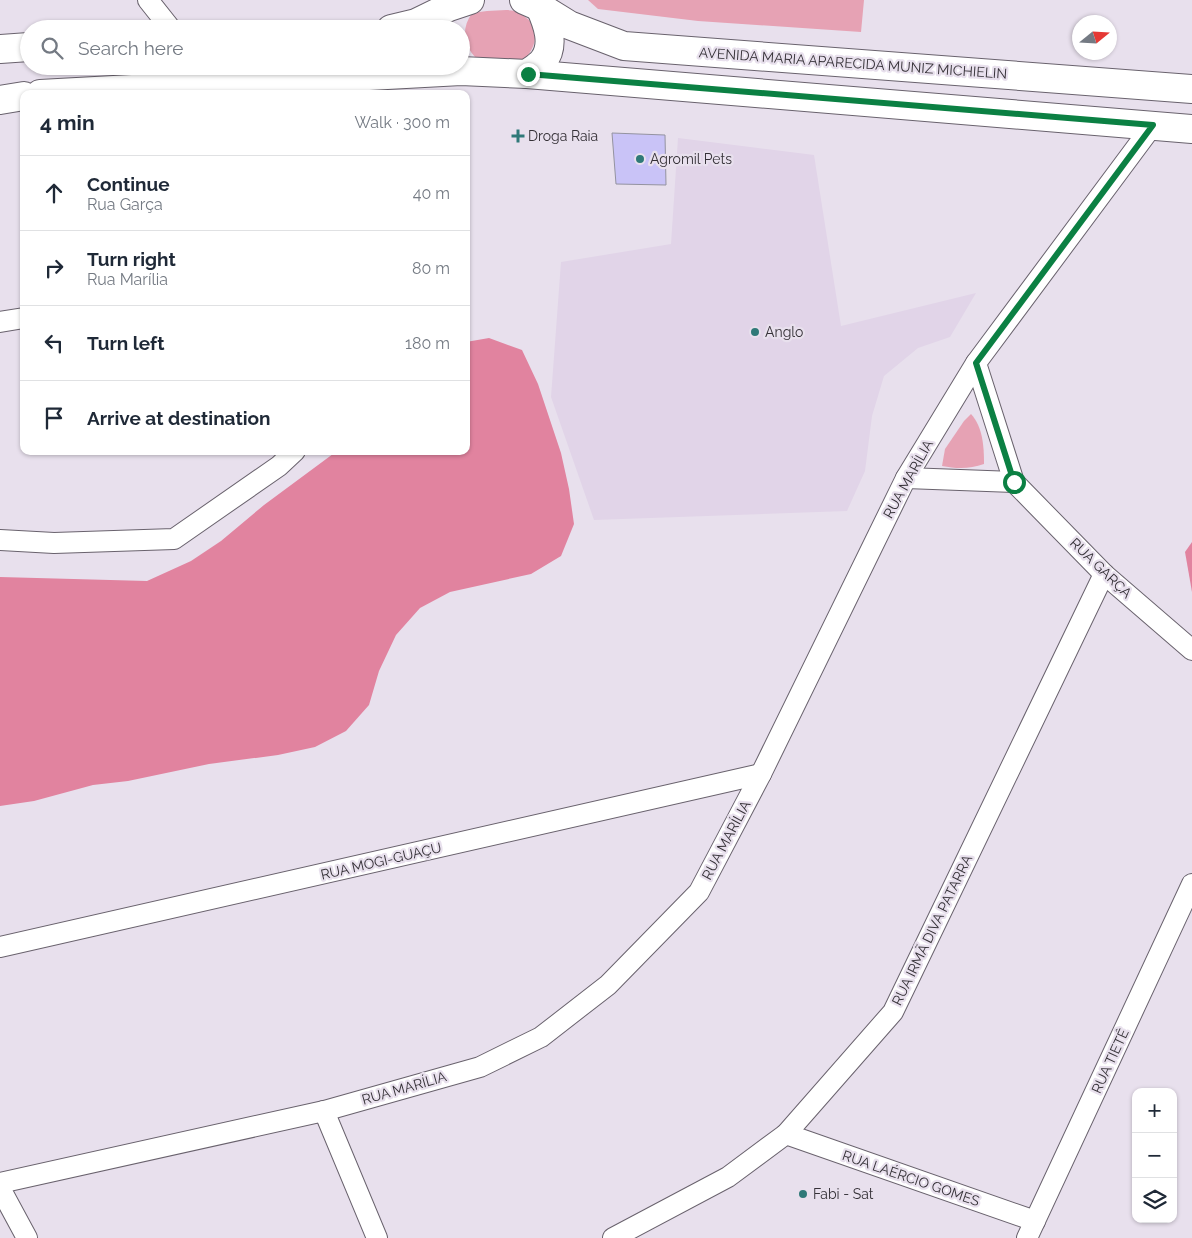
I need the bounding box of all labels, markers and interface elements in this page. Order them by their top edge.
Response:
north arrow [1072,15,1117,60]
search box [20,20,470,75]
icon: search [38,34,66,62]
text: Search here [78,37,184,59]
street label: AVENIDA MARIA APARECIDA MUNIZ MICHIELIN [698,44,1008,82]
route end [517,63,540,86]
text: 4 min [40,110,95,135]
text: Walk · 300 m [354,113,450,132]
place label: Droga Raia [528,128,598,144]
marker: Droga Raia [512,130,524,142]
place label: Agromil Pets [650,151,732,167]
marker: Agromil Pets [634,153,646,165]
text: Continue [87,173,170,195]
icon: ahead [40,179,68,207]
text: 40 m [413,184,450,203]
text: Rua Garça [87,195,163,214]
text: Turn right [87,248,176,270]
icon: right [40,254,68,282]
text: 80 m [412,259,450,278]
text: Rua Marília [87,270,168,289]
place label: Anglo [765,324,803,340]
marker: Anglo [749,326,761,338]
icon: left [40,329,68,357]
text: Turn left [87,332,164,354]
text: 180 m [405,334,450,353]
icon: arrive [40,404,68,432]
text: Arrive at destination [87,407,271,429]
street label: RUA MARÍLIA [879,436,936,521]
route start [1003,471,1026,494]
street label: RUA GARÇA [1067,535,1136,602]
street label: RUA MARÍLIA [698,797,754,882]
street label: RUA MOGI-GUAÇU [319,839,443,883]
street label: RUA IRMÃ DIVA PATARRA [888,851,976,1008]
street label: RUA TIETÊ [1087,1026,1132,1096]
street label: RUA MARÍLIA [360,1067,449,1108]
map controls [1132,1088,1177,1223]
button: + [1132,1088,1177,1133]
button: − [1132,1133,1177,1178]
street label: RUA LAÉRCIO GOMES [840,1146,983,1209]
button: layers [1132,1178,1177,1223]
place label: Fabi - Sat [813,1186,874,1202]
marker: Fabi - Sat [797,1188,809,1200]

